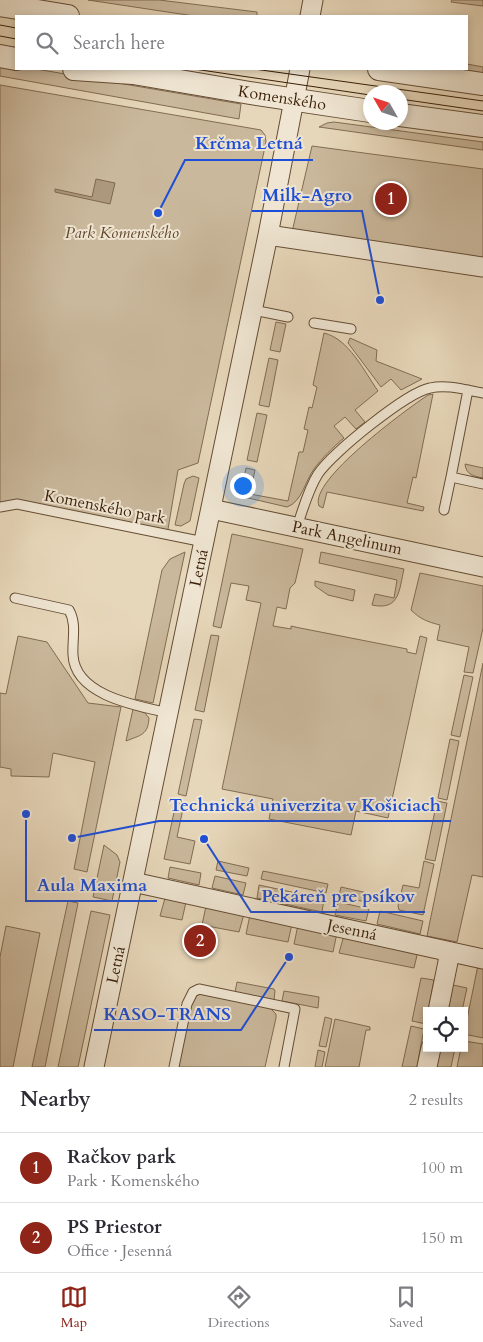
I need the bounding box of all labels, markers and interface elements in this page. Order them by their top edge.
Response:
search box [15,15,468,70]
icon: search [33,29,61,57]
text: Search here [73,30,165,56]
street label: Komenského [236,80,328,116]
north arrow [363,85,408,130]
callout: Krčma Letná [185,127,313,160]
text: Krčma Letná [195,131,303,156]
callout: Milk-Agro [252,178,362,211]
pin: 1 [375,180,407,218]
text: Milk-Agro [262,183,352,208]
park label: Park Komenského [65,222,179,244]
your location [230,473,256,499]
street label: Komenského park [42,484,168,530]
street label: Park Angelinum [290,516,404,560]
street label: Letná [184,547,214,589]
callout: Technická univerzita v Košiciach [159,788,451,821]
text: Technická univerzita v Košiciach [169,793,441,818]
callout: Aula Maxima [26,868,157,901]
text: Aula Maxima [37,873,147,898]
callout: Pekáreň pre psíkov [251,879,425,912]
text: Pekáreň pre psíkov [261,884,415,909]
street label: Jesenná [323,914,379,946]
pin: 2 [184,922,216,960]
street label: Letná [101,944,131,986]
callout: KASO-TRANS [94,997,241,1030]
text: KASO-TRANS [103,1002,231,1027]
map controls [423,1007,468,1052]
button: locate [423,1007,468,1052]
text: Nearby [20,1085,91,1114]
text: 2 results [409,1089,463,1111]
text: Račkov park [67,1144,176,1170]
text: 1 [32,1157,40,1179]
text: 100 m [421,1157,463,1179]
text: Park · Komenského [67,1170,199,1192]
text: PS Priestor [67,1214,162,1240]
text: 2 [32,1227,40,1249]
text: 150 m [421,1227,463,1249]
text: Office · Jesenná [67,1240,172,1262]
tab: Map [60,1283,88,1332]
tab: Directions [208,1283,269,1332]
tab: Saved [389,1283,423,1332]

